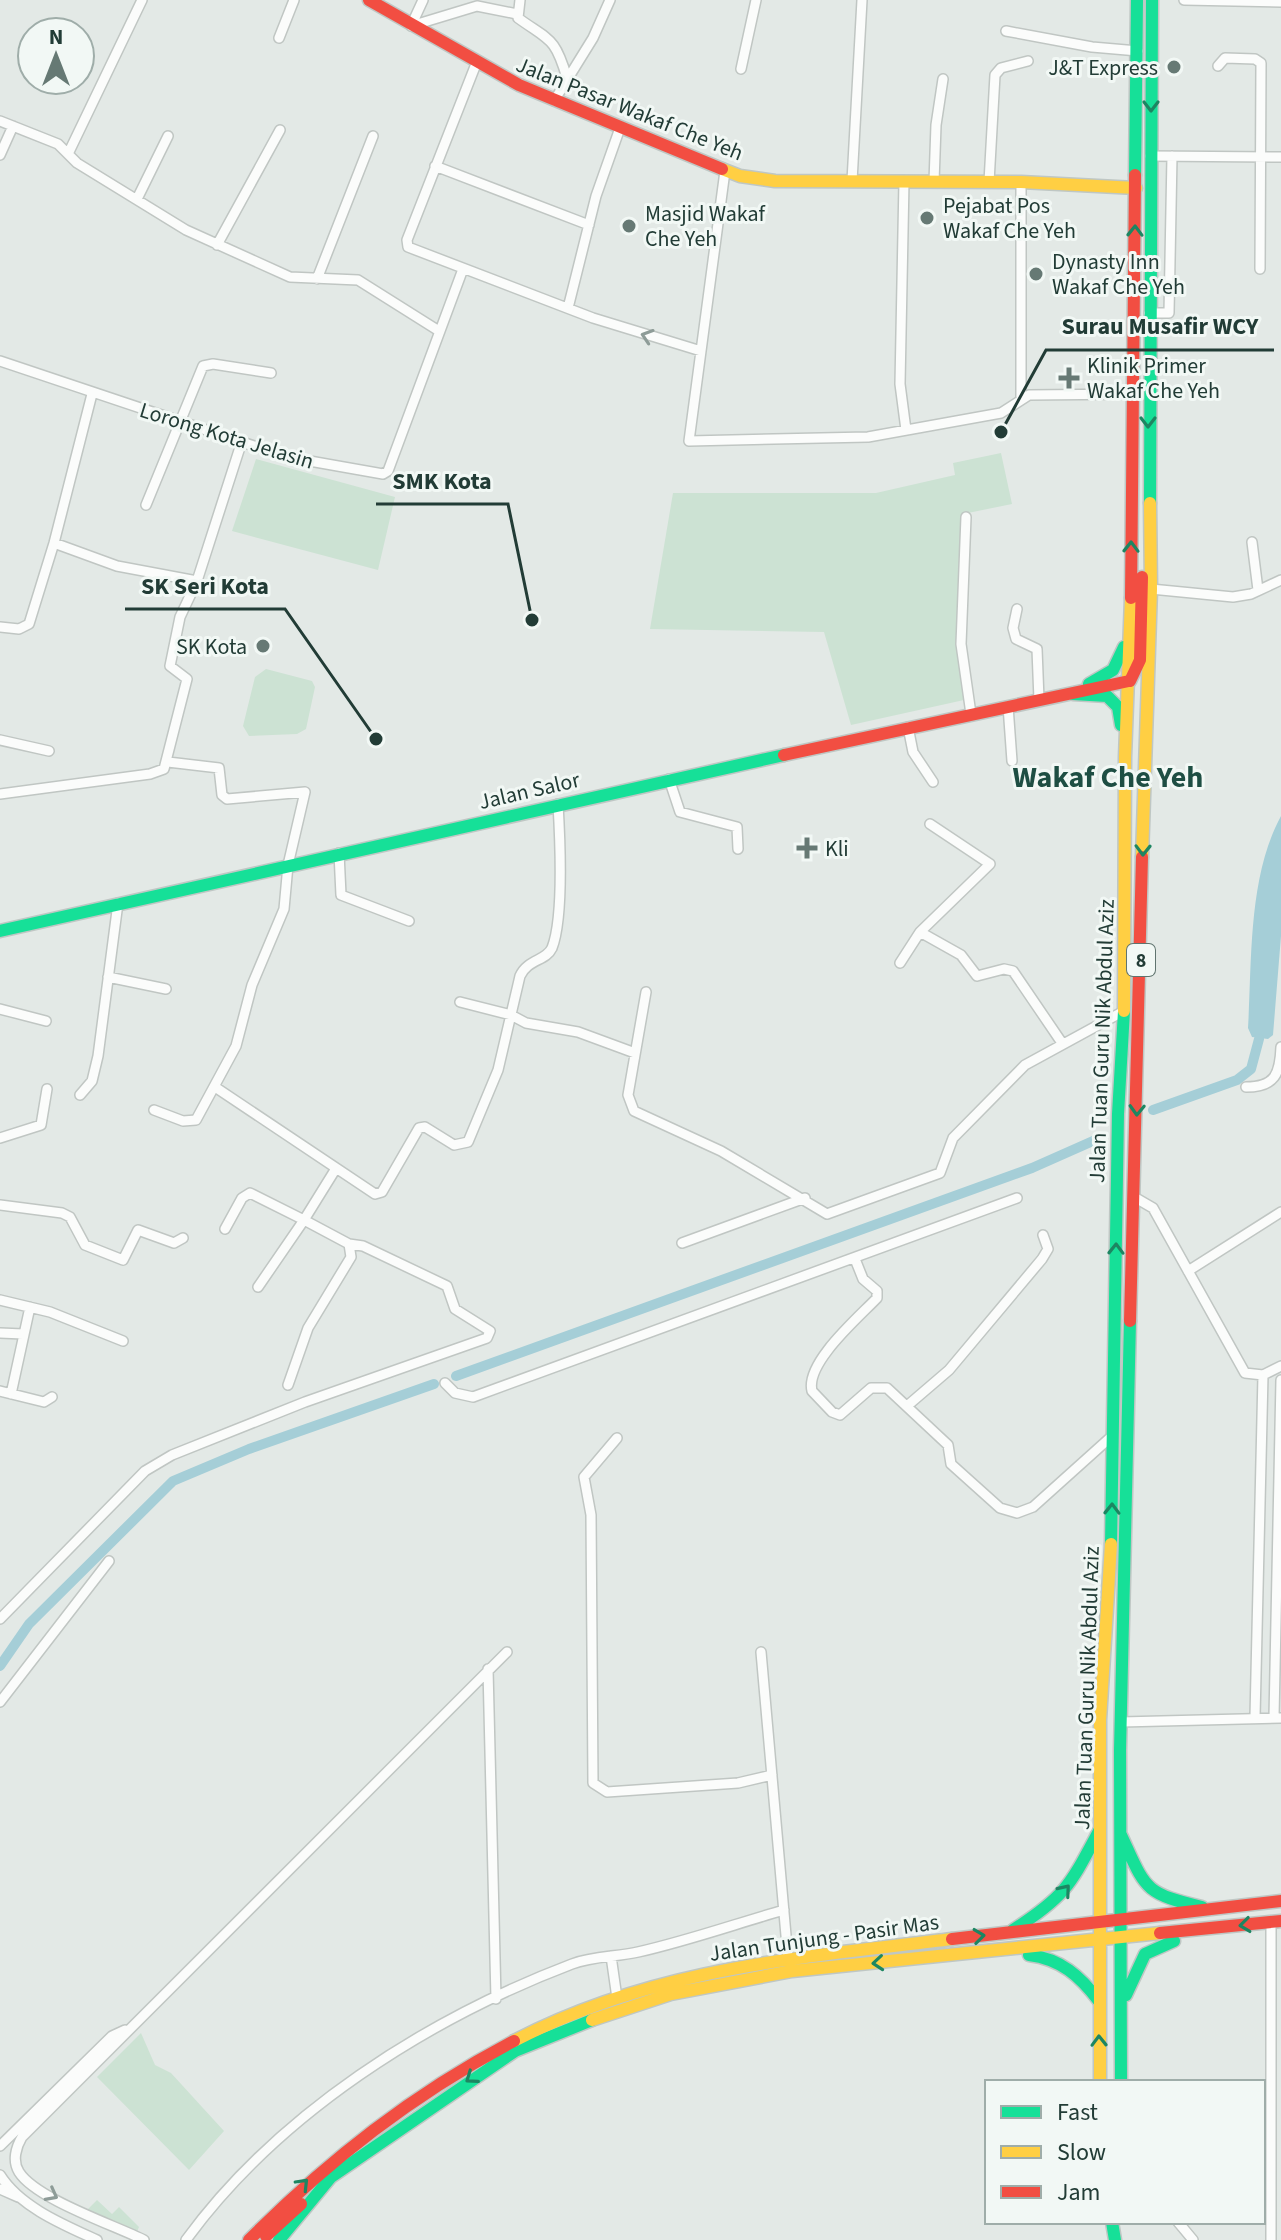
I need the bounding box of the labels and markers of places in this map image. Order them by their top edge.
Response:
place label: J&T Express [1048,52,1158,84]
marker: J&T Express [1165,58,1183,76]
place label: Pejabat Pos Wakaf Che Yeh [943,190,1076,247]
place label: Masjid Wakaf Che Yeh [645,198,767,255]
marker: Pejabat Pos Wakaf Che Yeh [918,209,936,227]
marker: Masjid Wakaf Che Yeh [620,217,638,235]
place label: Dynasty Inn Wakaf Che Yeh [1052,246,1185,303]
marker: Dynasty Inn Wakaf Che Yeh [1027,265,1045,283]
callout: Surau Musafir WCY [1046,302,1274,350]
place label: Klinik Primer Wakaf Che Yeh [1087,350,1220,407]
marker: Klinik Primer Wakaf Che Yeh [1058,367,1080,389]
callout: SMK Kota [376,456,508,504]
callout: SK Seri Kota [125,561,285,609]
place label: SK Kota [176,631,247,663]
marker: SK Kota [254,637,272,655]
place label: Kli [825,833,849,865]
marker: Kli [796,837,818,859]

